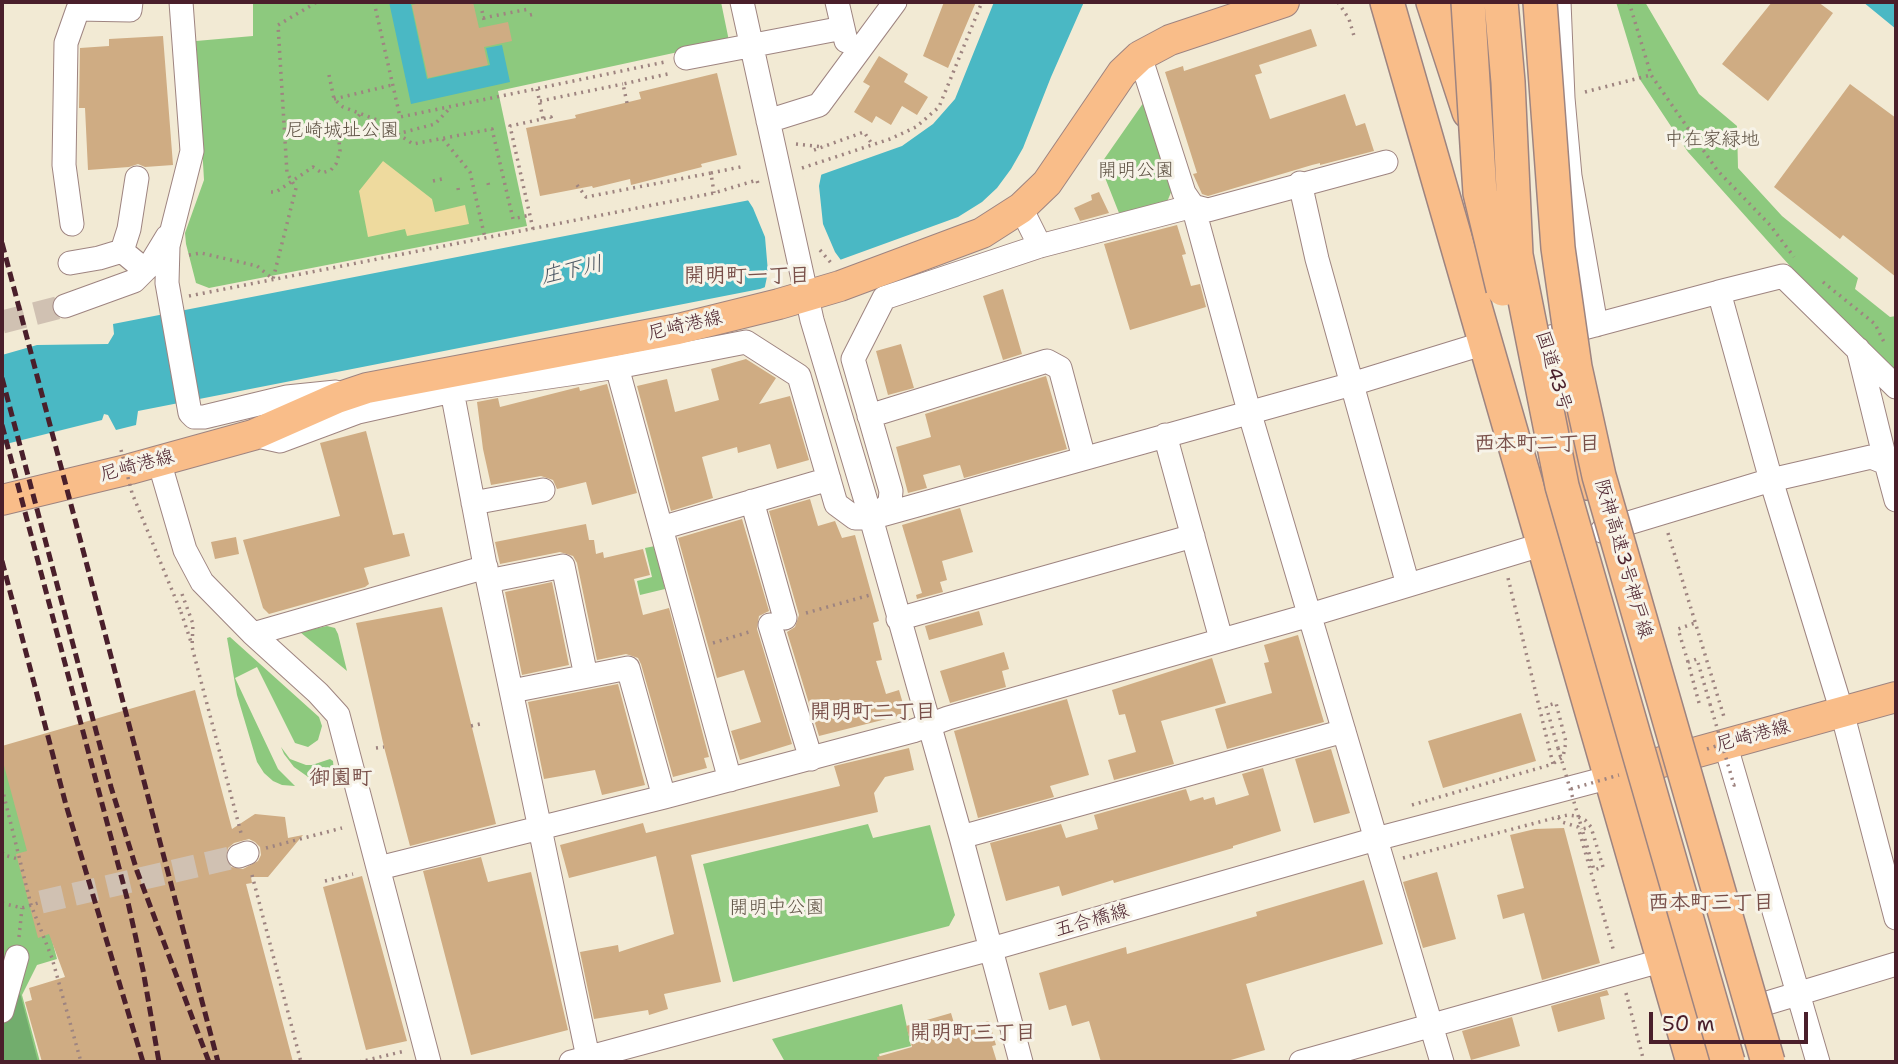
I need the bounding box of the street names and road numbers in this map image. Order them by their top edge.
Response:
street label: 尼崎港線 [645,306,725,346]
street label: 国道43号 [1530,328,1576,414]
street label: 尼崎港線 [97,445,177,487]
street label: 阪神高速3号神戸線 [1589,476,1657,642]
street label: 尼崎港線 [1713,715,1793,757]
street label: 五合橋線 [1052,900,1132,942]

